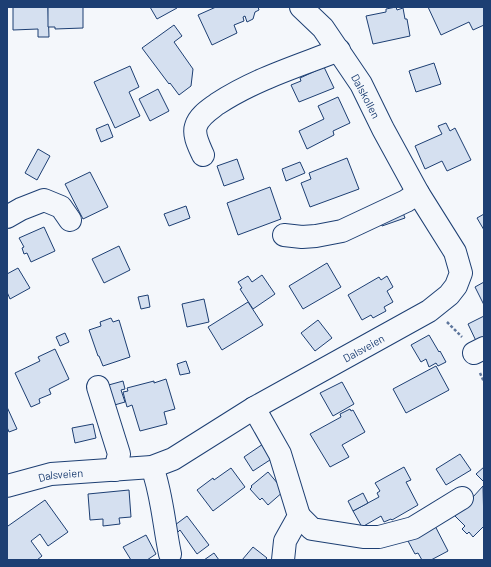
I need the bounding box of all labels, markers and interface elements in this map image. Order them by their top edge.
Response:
street label: Dalskollen [349,72,383,120]
street label: Dalsveien [340,331,386,364]
street label: Dalsveien [36,465,84,484]

